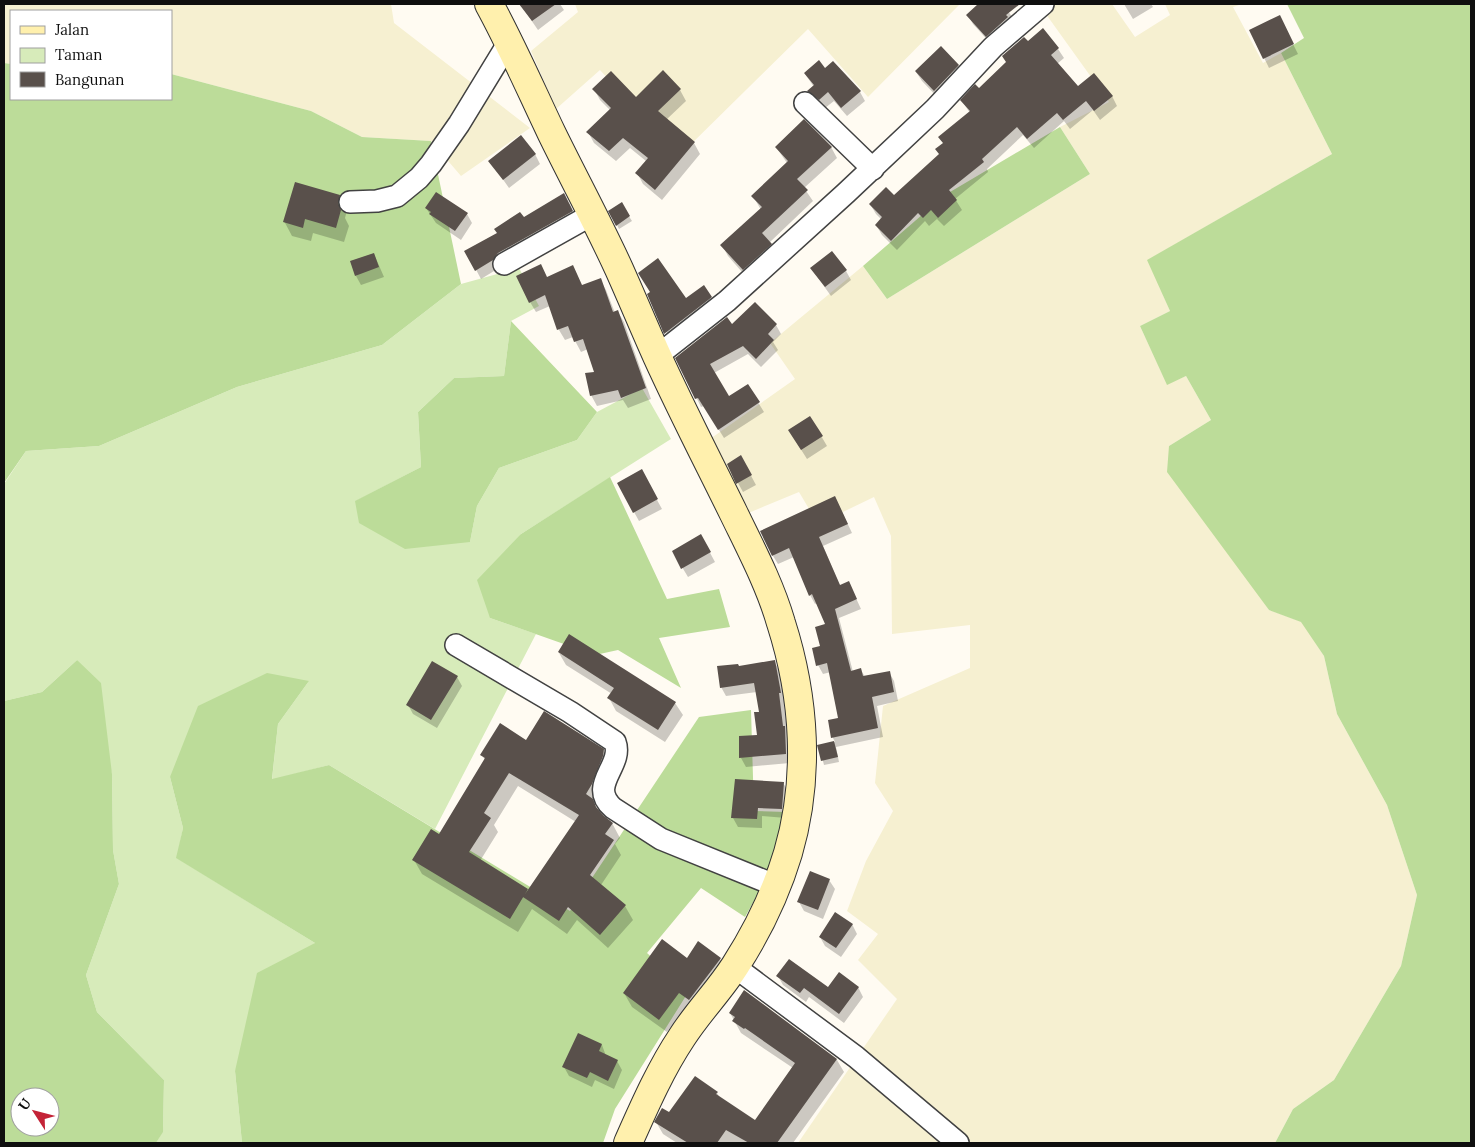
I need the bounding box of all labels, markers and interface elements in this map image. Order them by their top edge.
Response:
legend [10,10,172,100]
text: Jalan [54,20,89,39]
text: Taman [55,45,102,64]
text: Bangunan [55,70,124,89]
north arrow [10,1087,60,1137]
text: U [14,1094,35,1114]

